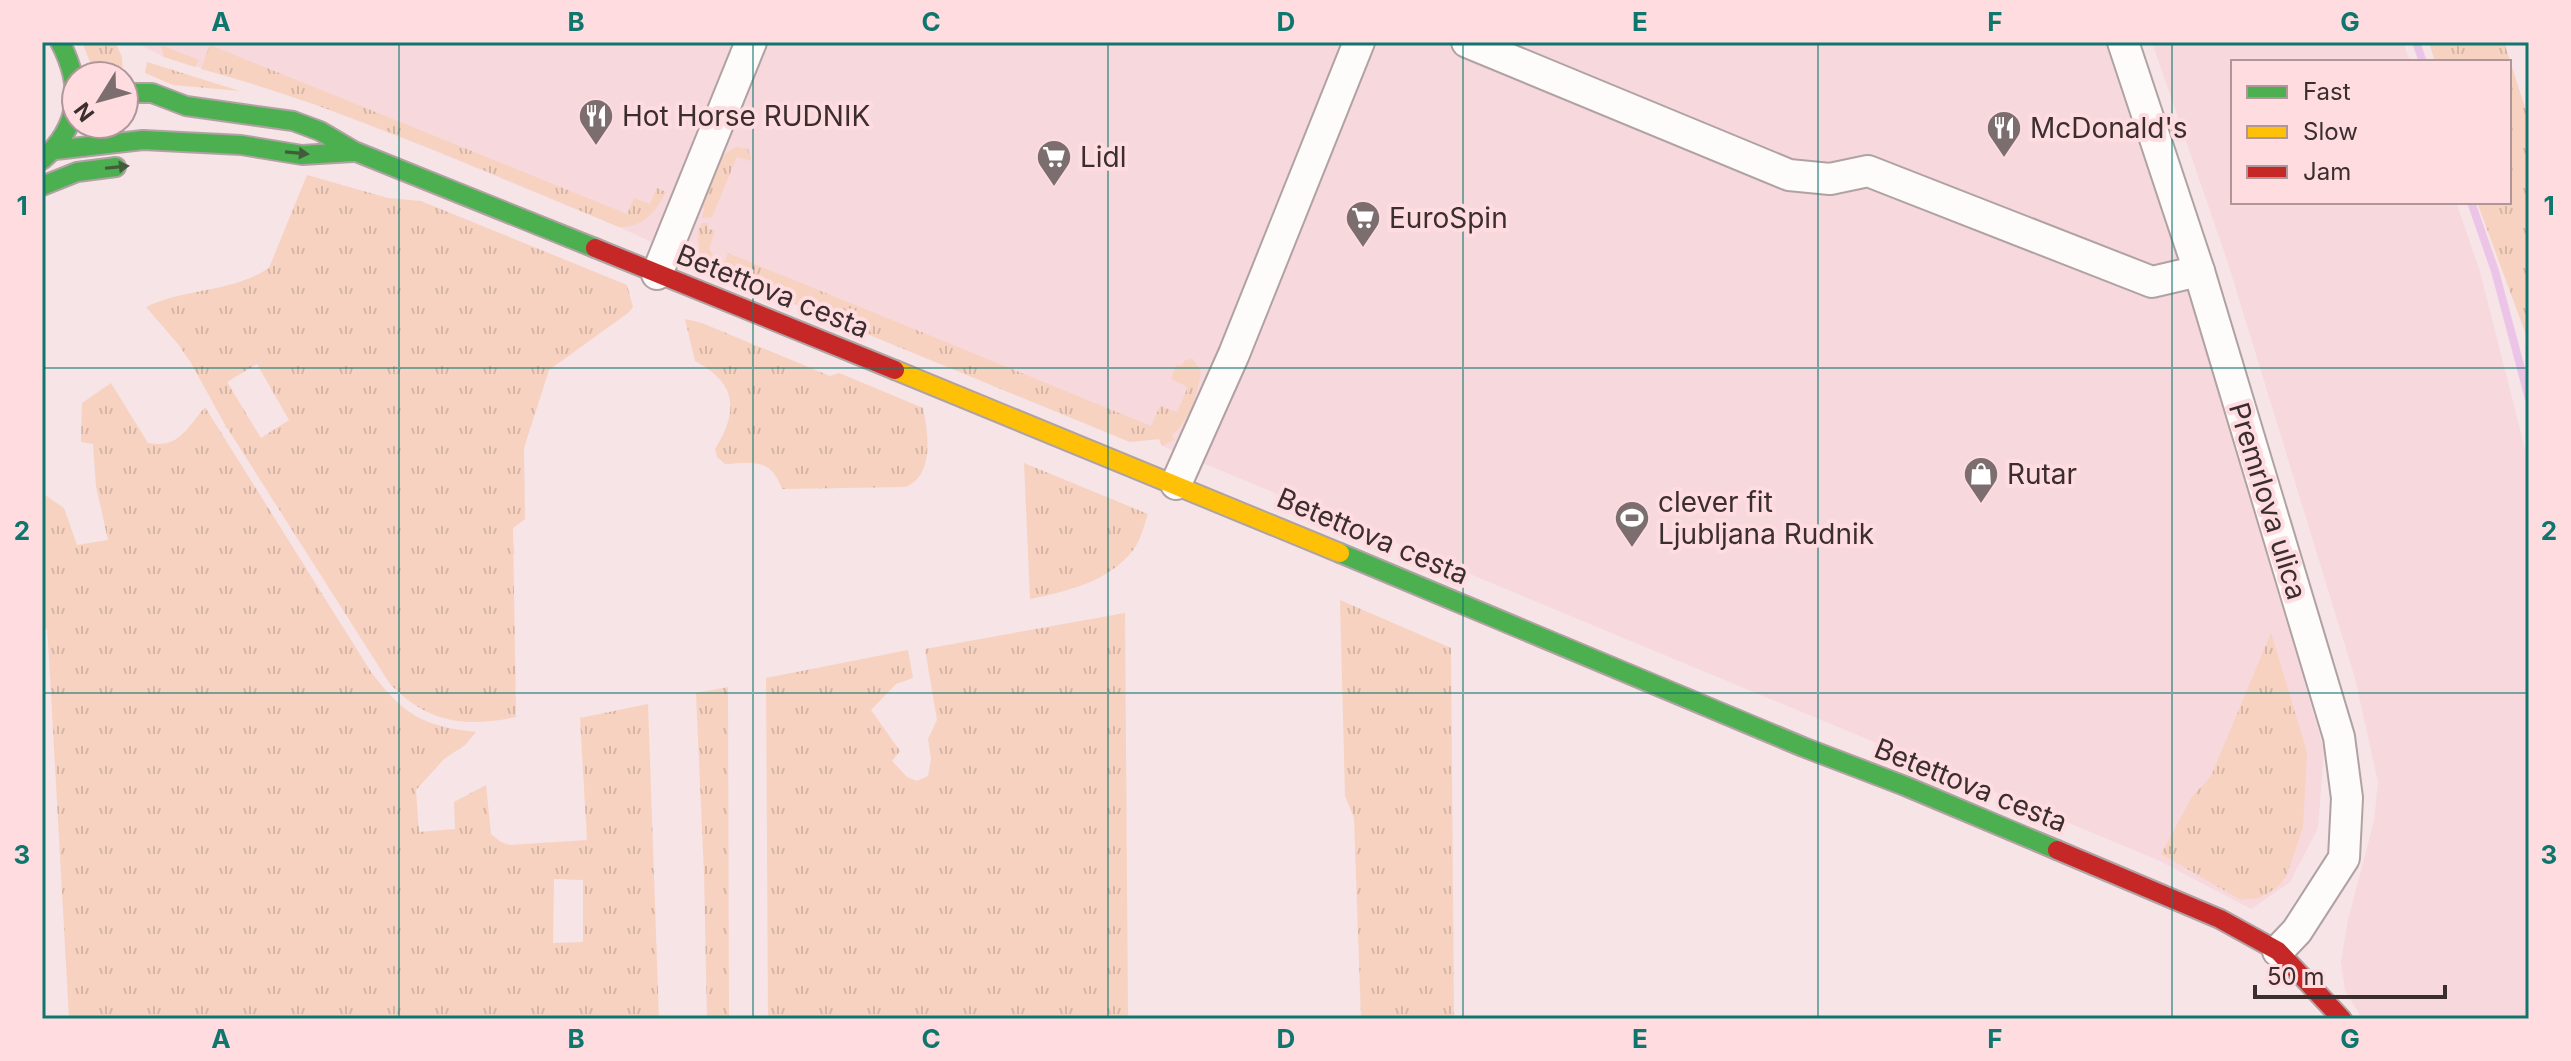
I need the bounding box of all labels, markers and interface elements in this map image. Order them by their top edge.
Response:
text: A [211,6,231,37]
text: B [567,6,585,37]
text: C [921,6,941,37]
text: D [1277,6,1295,37]
text: E [1632,6,1648,37]
text: F [1987,6,2003,37]
text: G [2340,6,2360,37]
north arrow [60,60,140,140]
legend [2231,60,2511,204]
text: Fast [2303,77,2351,106]
restaurant icon: Hot Horse RUDNIK [577,97,615,147]
text: N [69,98,99,127]
place label: Hot Horse RUDNIK [622,99,870,133]
restaurant icon: McDonald's [1985,109,2023,159]
place label: McDonald's [2030,111,2188,145]
text: Slow [2303,117,2358,146]
supermarket icon: Lidl [1035,138,1073,188]
place label: Lidl [1080,140,1127,174]
one-way arrow [285,147,310,160]
text: Jam [2303,157,2351,186]
one-way arrow [105,160,130,173]
text: 1 [16,190,28,221]
text: 1 [2543,190,2555,221]
supermarket icon: EuroSpin [1344,199,1382,249]
place label: EuroSpin [1389,201,1508,235]
street label: Betettova cesta [672,237,874,345]
street label: Premrlova ulica [2222,398,2314,604]
shop icon: Rutar [1962,455,2000,505]
place label: Rutar [2007,457,2077,491]
street label: Betettova cesta [1272,480,1474,592]
place label: clever fit Ljubljana Rudnik [1658,485,1874,551]
sports icon: clever fit Ljubljana Rudnik [1613,499,1651,549]
text: 2 [14,515,30,546]
text: 2 [2541,515,2557,546]
street label: Betettova cesta [1870,731,2072,839]
text: 3 [14,839,30,870]
text: 3 [2541,839,2557,870]
scale bar [2255,949,2445,999]
text: 50 m [2267,962,2325,991]
text: A [211,1023,231,1054]
text: B [567,1023,585,1054]
text: C [921,1023,941,1054]
text: D [1277,1023,1295,1054]
text: E [1632,1023,1648,1054]
text: F [1987,1023,2003,1054]
text: G [2340,1023,2360,1054]

